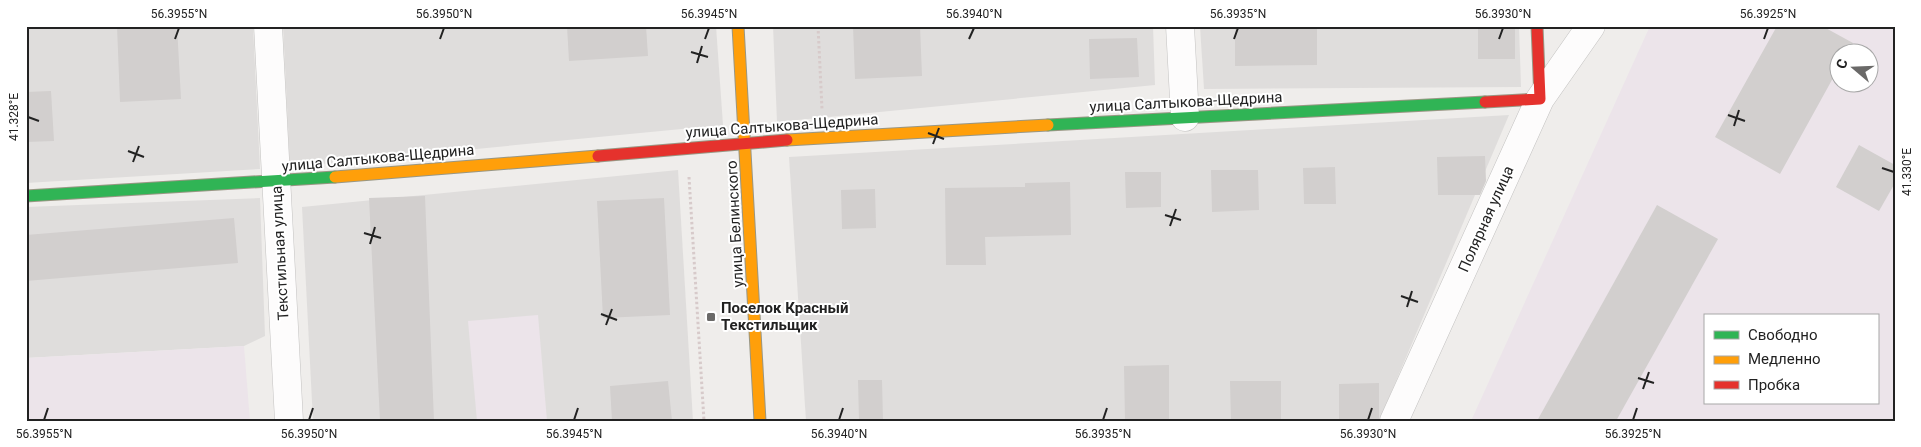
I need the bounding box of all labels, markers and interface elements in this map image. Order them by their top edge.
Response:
text: 56.3955°N [151,7,207,21]
text: 56.3950°N [416,7,472,21]
text: 56.3945°N [681,7,737,21]
text: 56.3940°N [946,7,1002,21]
text: 56.3935°N [1210,7,1266,21]
text: 56.3930°N [1475,7,1531,21]
text: 56.3925°N [1740,7,1796,21]
north arrow [1828,42,1878,92]
text: С [1833,57,1851,71]
street label: улица Салтыкова-Щедрина [1089,88,1283,116]
text: 41.328°E [7,93,21,141]
street label: улица Салтыкова-Щедрина [685,110,879,142]
street label: улица Салтыкова-Щедрина [281,141,475,175]
text: 41.330°E [1900,148,1914,196]
street label: улица Белинского [723,160,747,288]
street label: Полярная улица [1455,163,1517,275]
street label: Текстильная улица [267,185,293,321]
place label: Поселок Красный Текстильщик [721,299,848,334]
marker: Поселок Красный Текстильщик [705,311,717,323]
legend [1704,314,1878,404]
text: Свободно [1748,326,1817,344]
text: Медленно [1748,350,1821,368]
text: Пробка [1748,376,1800,394]
text: 56.3955°N [16,427,72,441]
text: 56.3950°N [281,427,337,441]
text: 56.3945°N [546,427,602,441]
text: 56.3940°N [811,427,867,441]
text: 56.3935°N [1075,427,1131,441]
text: 56.3930°N [1340,427,1396,441]
text: 56.3925°N [1605,427,1661,441]

